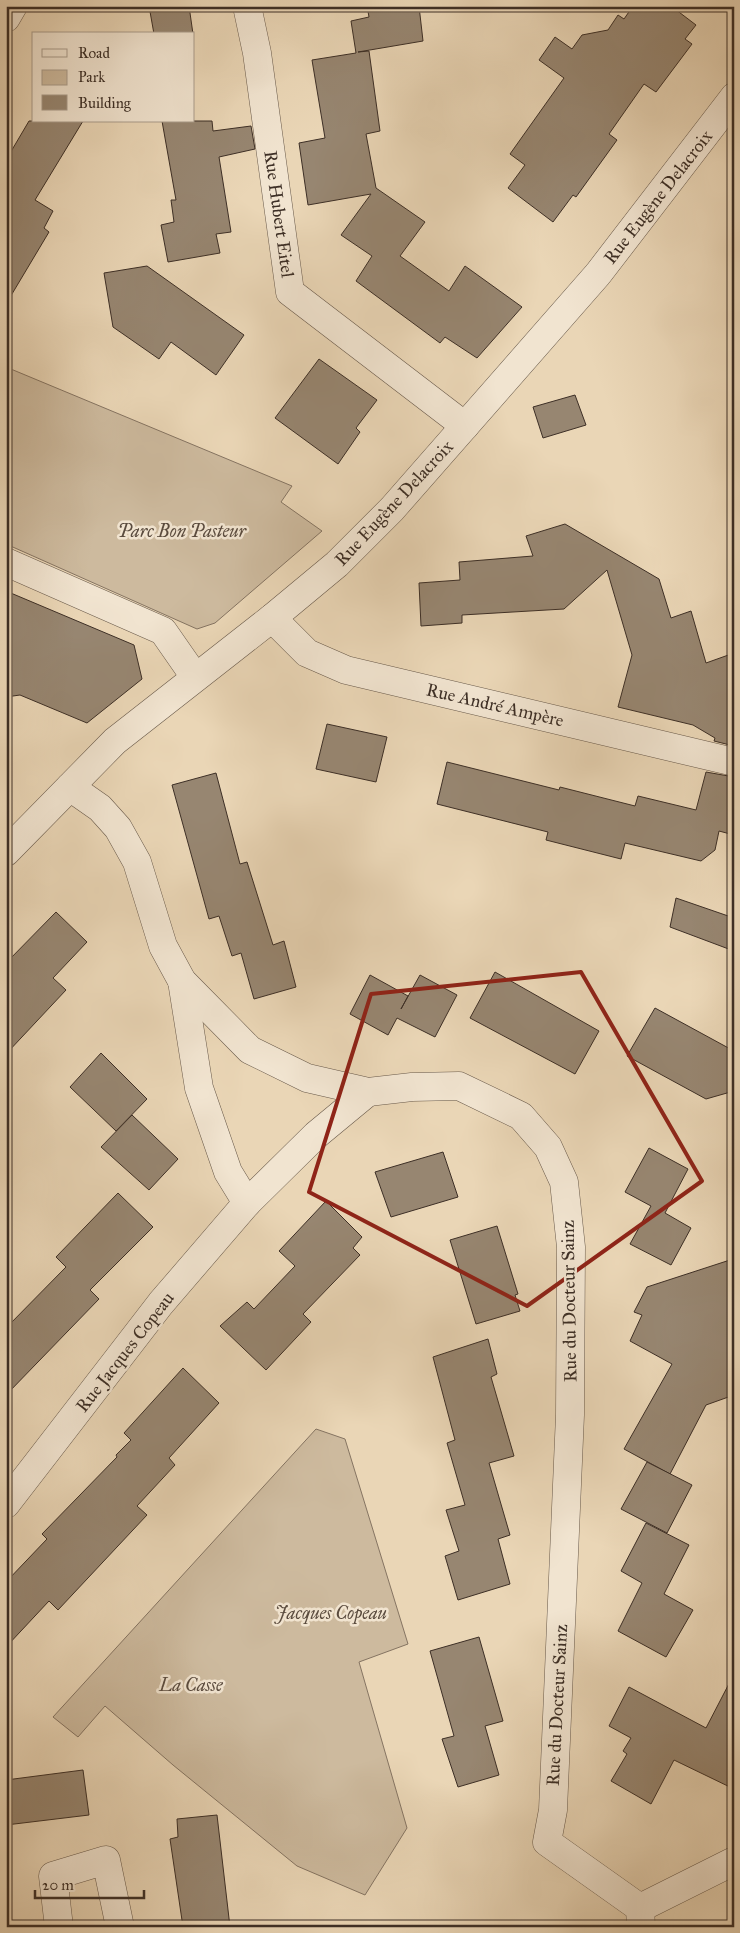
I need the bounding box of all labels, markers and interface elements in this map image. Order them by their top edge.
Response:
legend [32,32,195,122]
text: Road [78,44,110,62]
text: Park [78,68,105,86]
text: Building [78,94,132,112]
street label: Rue Eugène Delacroix [599,126,718,269]
street label: Rue Hubert Eitel [259,149,299,279]
street label: Rue Eugène Delacroix [330,436,459,571]
park label: Parc Bon Pasteur [118,520,248,542]
street label: Rue André Ampère [424,679,566,731]
street label: Rue du Docteur Sainz [557,1220,581,1382]
street label: Rue Jacques Copeau [71,1287,180,1417]
park label: Jacques Copeau [274,1602,387,1625]
street label: Rue du Docteur Sainz [542,1624,572,1786]
park label: La Casse [158,1674,224,1696]
scale bar [35,1868,144,1900]
text: 20 m [42,1876,74,1894]

